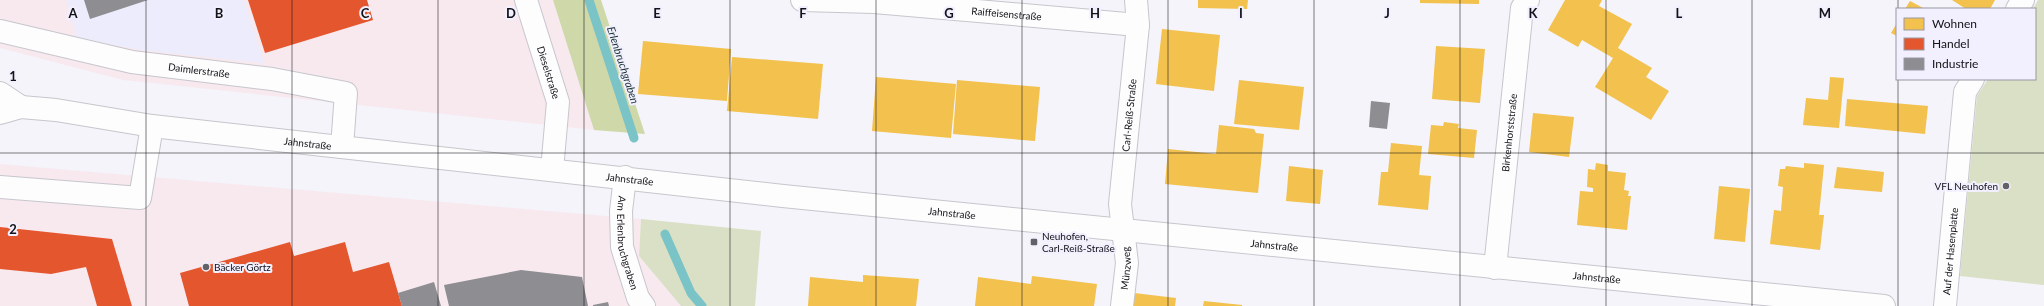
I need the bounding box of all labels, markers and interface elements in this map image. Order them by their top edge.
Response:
text: A [67,5,78,21]
text: B [215,5,224,21]
text: C [361,5,370,21]
text: D [506,5,516,21]
text: E [653,5,661,21]
text: F [799,5,807,21]
text: G [944,5,954,21]
street label: Raiffeisenstraße [971,5,1042,23]
text: H [1090,5,1100,21]
text: I [1239,5,1243,21]
text: J [1384,5,1390,21]
text: K [1529,5,1539,21]
text: L [1676,5,1683,21]
text: M [1819,5,1831,21]
legend [1896,8,2036,80]
text: Wohnen [1932,16,1977,31]
water label: Erlenbruchgraben [605,24,642,105]
text: Handel [1932,36,1970,51]
street label: Dieselstraße [535,45,563,100]
text: Industrie [1932,56,1978,71]
street label: Daimlerstraße [167,60,230,80]
text: 1 [9,68,17,84]
street label: Carl-Reiß-Straße [1119,78,1139,152]
street label: Birkenhorststraße [1499,93,1519,172]
street label: Jahnstraße [283,135,332,152]
street label: Jahnstraße [605,170,654,188]
place label: VFL Neuhofen [1935,180,1998,192]
marker: VFL Neuhofen [2001,181,2011,191]
street label: Am Erlenbruchgraben [615,195,641,291]
street label: Jahnstraße [928,205,976,221]
street label: Auf der Hasenplatte [1940,207,1960,295]
text: 2 [9,221,17,237]
place label: Neuhofen, Carl-Reiß-Straße [1042,230,1115,254]
marker: Neuhofen, Carl-Reiß-Straße [1029,237,1039,247]
street label: Jahnstraße [1250,237,1299,253]
street label: Münzweg [1118,246,1133,290]
place label: Bäcker Görtz [214,261,271,273]
marker: Bäcker Görtz [201,262,211,272]
street label: Jahnstraße [1572,269,1621,286]

